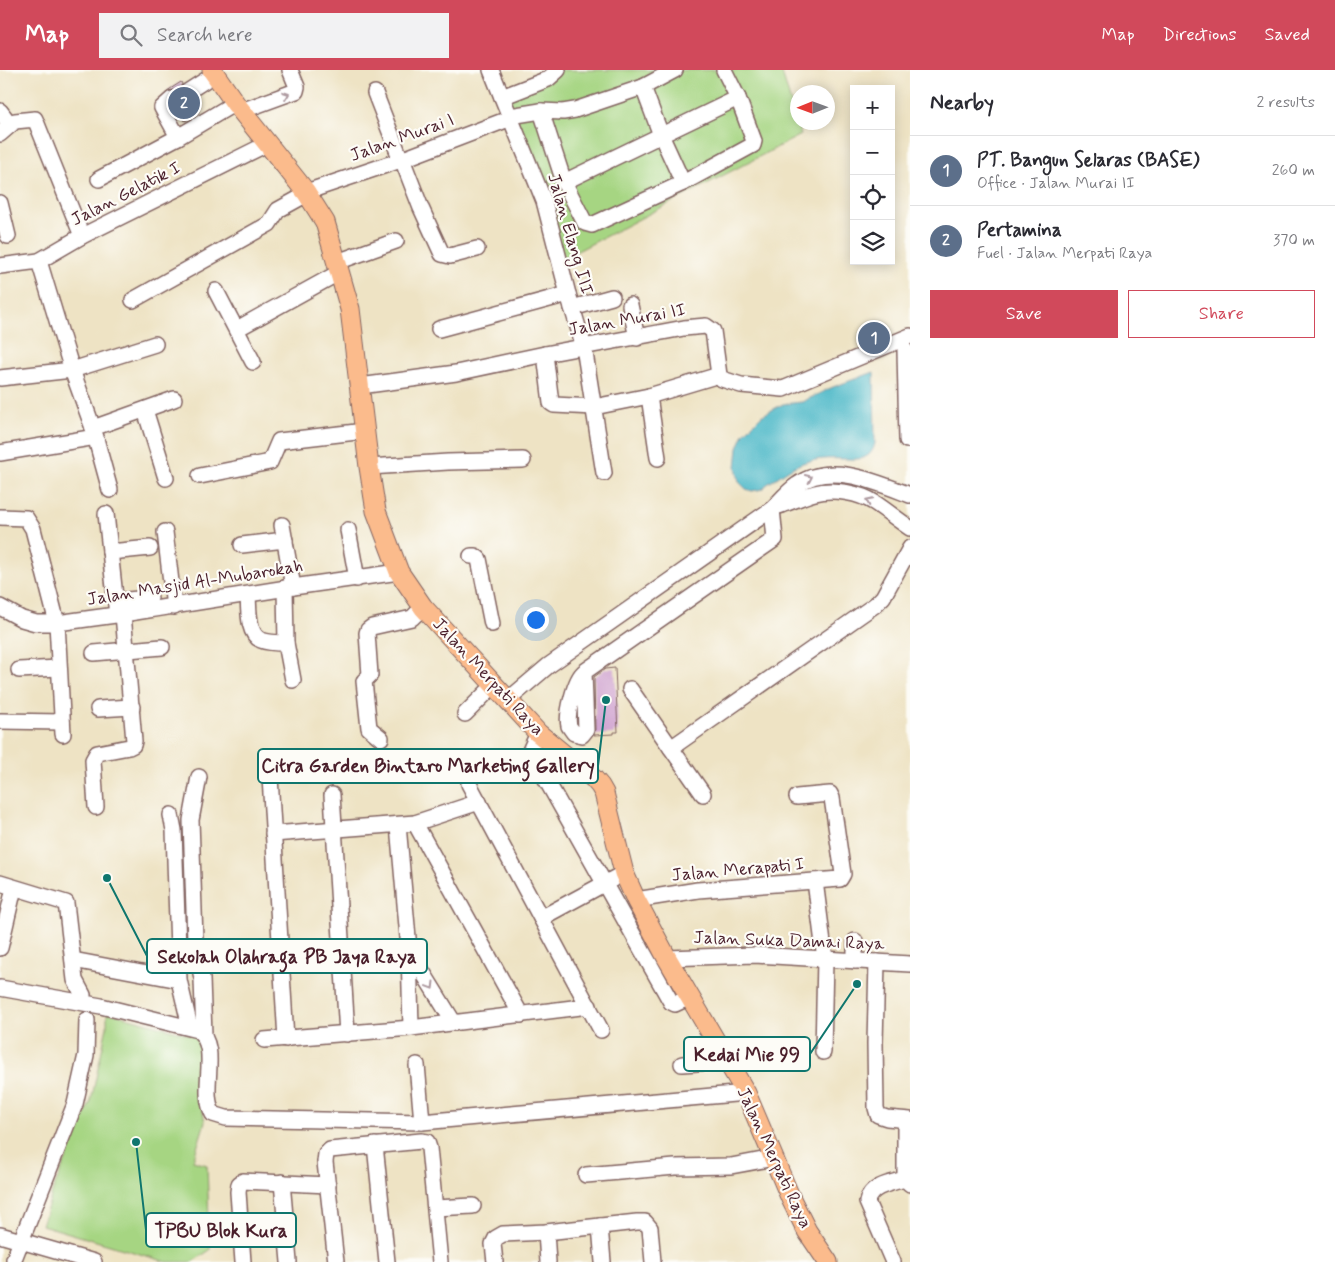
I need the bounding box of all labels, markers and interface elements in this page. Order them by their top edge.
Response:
search box [99,13,449,58]
text: Map [25,20,69,51]
icon: search [117,21,145,49]
text: Search here [157,23,253,48]
text: Map [1102,23,1135,47]
text: Directions [1163,23,1237,47]
text: Saved [1265,23,1310,47]
pin: 2 [168,84,200,122]
north arrow [790,85,835,130]
map controls [850,85,895,265]
button: + [850,85,895,130]
text: Nearby [930,89,994,117]
one-way arrow [281,91,290,101]
text: 2 results [1257,92,1315,113]
street label: Jalan Murai I [347,108,457,168]
button: − [850,130,895,175]
text: PT. Bangun Selaras (BASE) [977,148,1199,173]
street label: Jalan Gelatik I [67,156,185,232]
text: 1 [942,160,950,181]
text: 260 m [1272,160,1315,181]
street label: Jalan Elang III [540,171,599,298]
text: Office · Jalan Murai II [977,173,1135,194]
button: locate [850,175,895,220]
text: Pertamina [977,218,1062,243]
button: layers [850,220,895,265]
text: 2 [942,230,950,251]
text: 370 m [1273,230,1315,251]
text: Fuel · Jalan Merpati Raya [977,243,1152,264]
button: Save [930,290,1118,338]
button: Share [1128,290,1315,338]
street label: Jalan Murai II [566,298,688,342]
pin: 1 [858,319,890,357]
one-way arrow [804,474,813,485]
one-way arrow [866,497,875,507]
street label: Jalan Masjid Al-Mubarokah [85,554,305,612]
your location [523,607,549,633]
street label: Jalan Merpati Raya [427,613,549,741]
callout: Citra Garden Bintaro Marketing Gallery [258,749,598,783]
text: Citra Garden Bintaro Marketing Gallery [261,754,595,782]
street label: Jalan Merapati I [671,852,805,888]
street label: Jalan Suka Damai Raya [693,926,885,956]
callout: Sekolah Olahraga PB Jaya Raya [147,939,427,973]
text: Sekolah Olahraga PB Jaya Raya [157,945,417,973]
one-way arrow [425,980,435,989]
callout: Kedai Mie 99 [684,1037,810,1071]
text: Kedai Mie 99 [694,1043,800,1068]
street label: Jalan Merpati Raya [731,1083,817,1233]
callout: TPBU Blok Kura [146,1213,296,1247]
text: TPBU Blok Kura [155,1219,288,1244]

